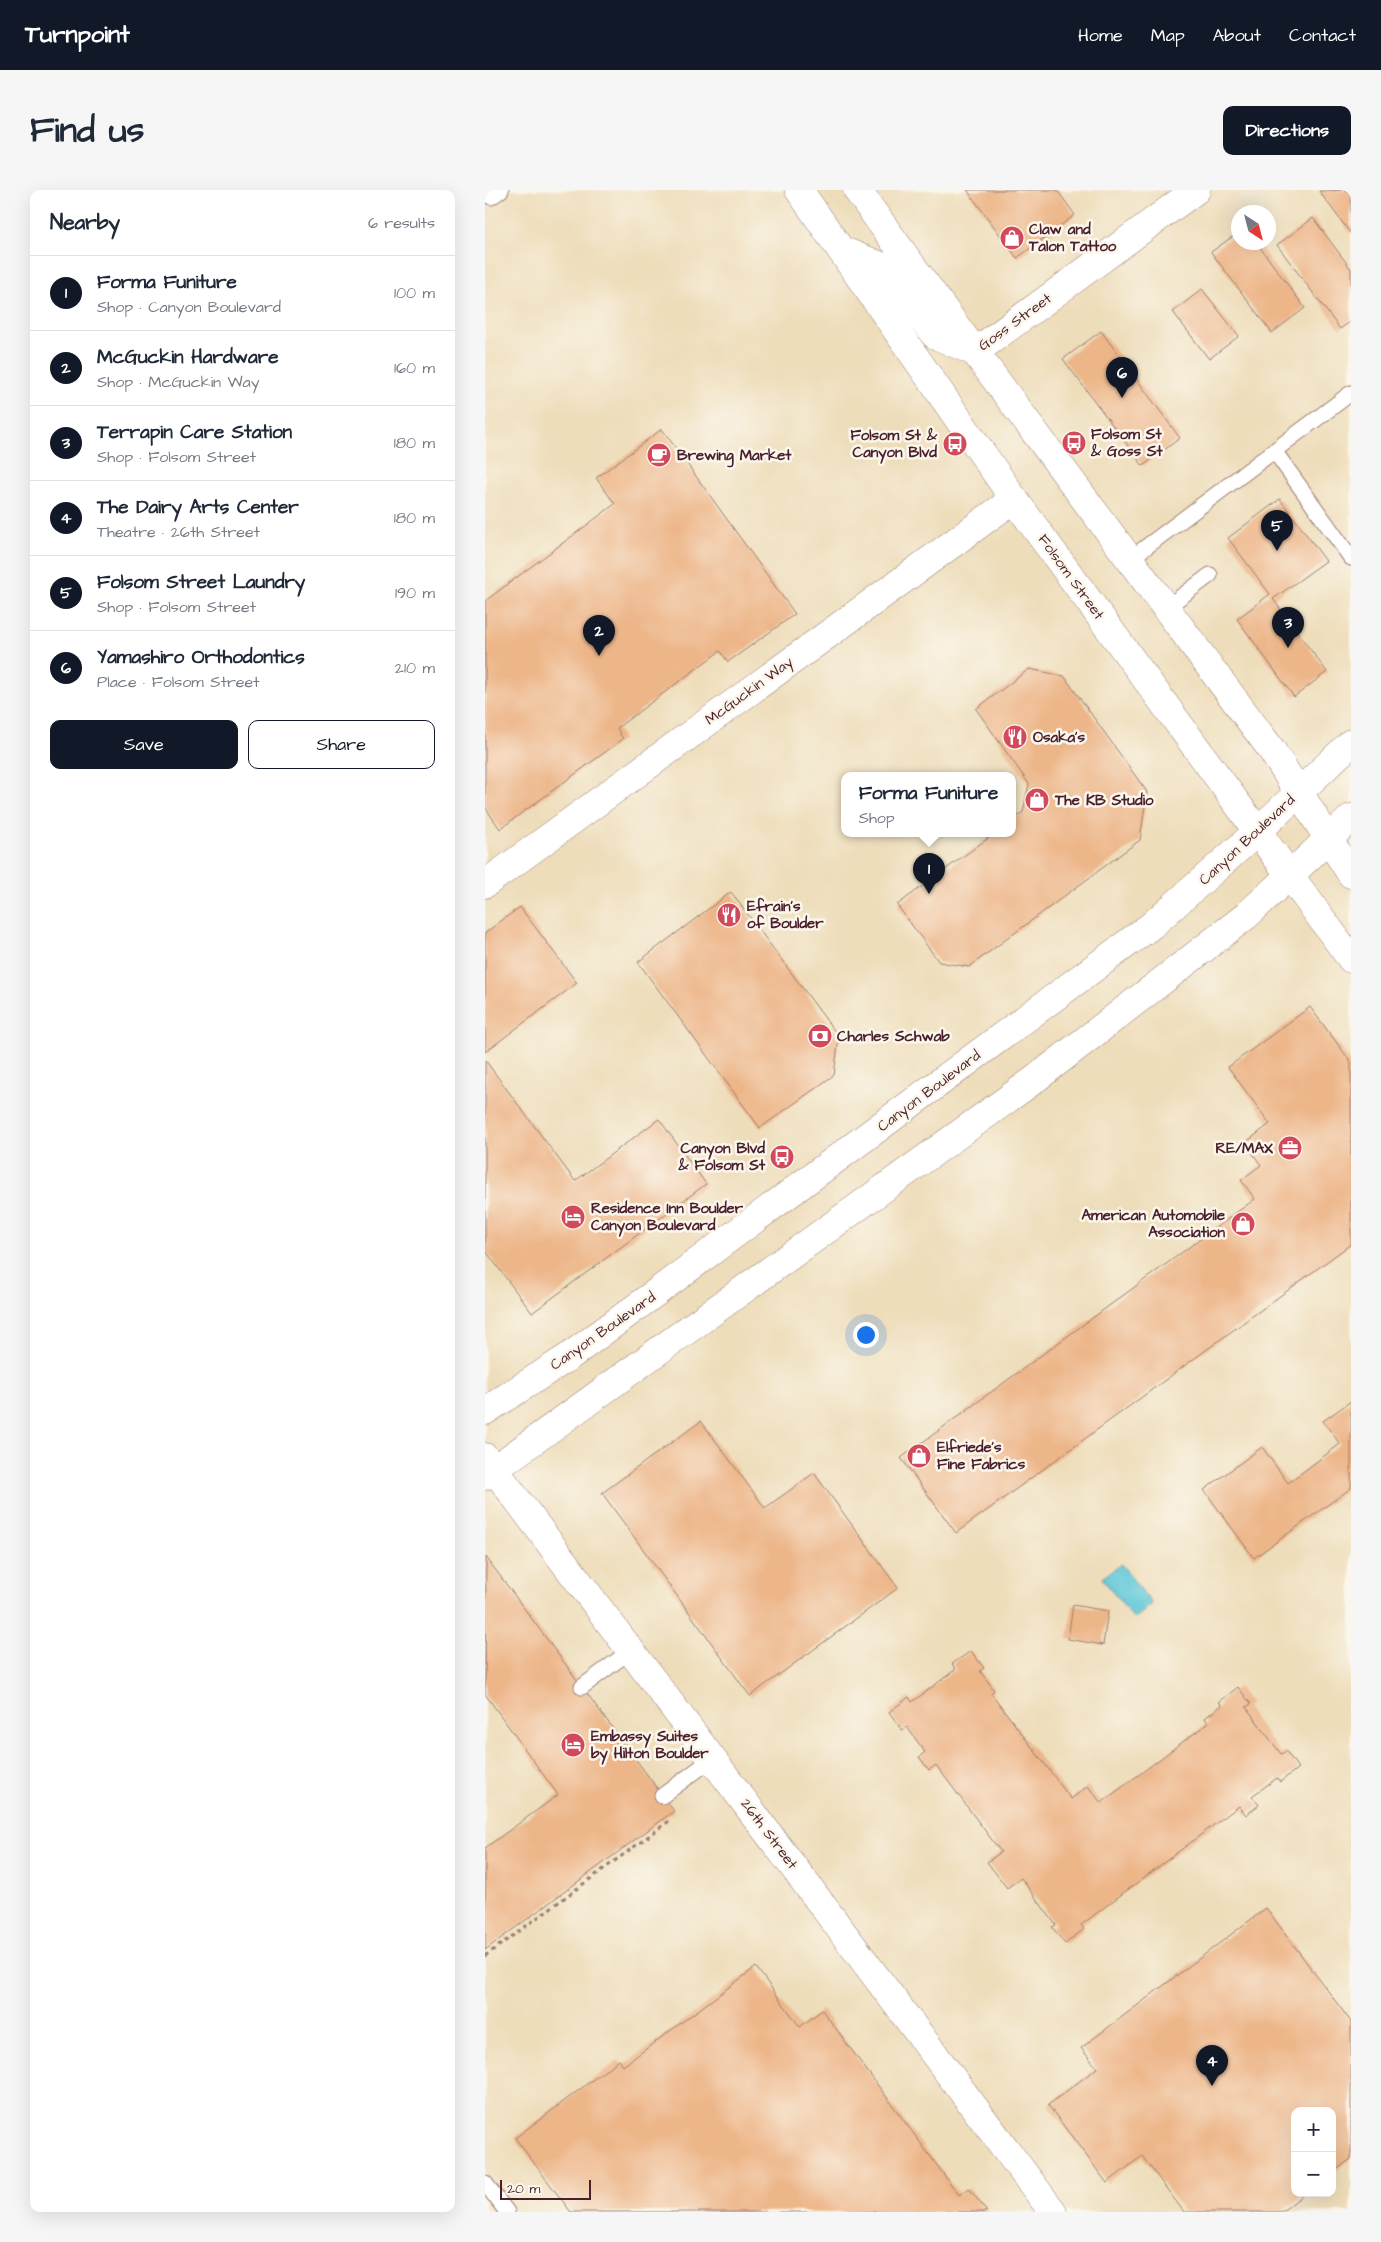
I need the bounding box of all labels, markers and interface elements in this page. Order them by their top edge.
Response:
text: Turnpoint [25,18,130,52]
text: Home [1078,23,1123,48]
text: Map [1151,23,1185,48]
text: About [1213,23,1261,48]
text: Contact [1289,23,1356,48]
text: Find us [30,106,144,155]
button: Directions [1223,106,1351,155]
north arrow [1231,205,1276,250]
text: Nearby [50,208,120,237]
text: 6 results [368,212,435,234]
place label: Claw and Talon Tattoo [1028,219,1117,257]
shop icon: Claw and Talon Tattoo [999,225,1025,251]
text: Forma Funiture [97,269,237,296]
text: 1 [65,282,67,304]
text: 100 m [394,282,435,304]
street label: Goss Street [974,288,1056,356]
text: Shop · Canyon Boulevard [97,296,281,318]
text: McGuckin Hardware [97,344,278,371]
text: 2 [61,357,71,379]
text: 160 m [394,357,435,379]
pin: 6 [1106,357,1138,398]
text: Shop · McGuckin Way [97,371,259,393]
text: Terrapin Care Station [97,419,292,446]
place label: Folsom St & Goss St [1090,424,1164,462]
place label: Folsom St & Canyon Blvd [850,425,938,464]
bus stop icon: Folsom St & Goss St [1061,430,1087,456]
bus stop icon: Folsom St & Canyon Blvd [942,431,968,457]
text: 3 [62,432,70,454]
text: 180 m [394,432,435,454]
cafe icon: Brewing Market [646,442,672,468]
place label: Brewing Market [677,445,792,468]
text: Shop · Folsom Street [97,446,256,468]
text: The Dairy Arts Center [97,494,299,521]
text: 4 [61,507,71,529]
text: 180 m [394,507,435,529]
pin: 5 [1261,510,1293,551]
text: Theatre · 26th Street [97,521,260,543]
street label: Folsom Street [1033,530,1109,624]
text: Folsom Street Laundry [97,569,305,596]
text: 5 [60,582,72,604]
text: 190 m [395,582,435,604]
text: Shop · Folsom Street [97,596,256,618]
pin: 3 [1272,607,1304,648]
pin: 2 [583,615,615,656]
text: Yamashiro Orthodontics [97,644,305,671]
street label: McGuckin Way [701,652,798,731]
text: 6 [61,657,71,679]
text: 210 m [395,657,435,679]
text: Place · Folsom Street [97,671,260,693]
button: Save [50,720,238,769]
button: Share [248,720,435,769]
restaurant icon: Osaka's [1002,724,1028,750]
place label: Osaka's [1033,727,1085,748]
popup [841,772,1016,837]
text: Forma Funiture [859,780,998,807]
shop icon: The KB Studio [1024,787,1050,813]
place label: The KB Studio [1054,790,1154,811]
street label: Canyon Boulevard [1194,790,1301,891]
text: Shop [859,807,895,829]
pin: 1 [913,853,945,894]
place label: Efrain's of Boulder [747,896,824,934]
restaurant icon: Efrain's of Boulder [716,902,742,928]
bank icon: Charles Schwab [807,1023,833,1049]
place label: Charles Schwab [837,1026,950,1047]
street label: Canyon Boulevard [873,1045,986,1138]
office icon: RE/MAX [1277,1135,1303,1161]
place label: Canyon Blvd & Folsom St [677,1138,766,1176]
place label: RE/MAX [1216,1138,1273,1159]
bus stop icon: Canyon Blvd & Folsom St [769,1144,795,1170]
place label: Residence Inn Boulder Canyon Boulevard [591,1198,744,1237]
hotel icon: Residence Inn Boulder Canyon Boulevard [560,1204,586,1230]
place label: American Automobile Association [1081,1205,1225,1243]
shop icon: American Automobile Association [1230,1211,1256,1237]
street label: Canyon Boulevard [546,1287,661,1376]
your location [853,1322,879,1348]
place label: Elfriede’s Fine Fabrics [937,1437,1026,1475]
shop icon: Elfriede’s Fine Fabrics [906,1443,932,1469]
place label: Embassy Suites by Hilton Boulder [591,1726,709,1765]
hotel icon: Embassy Suites by Hilton Boulder [560,1732,586,1758]
street label: 26th Street [735,1794,803,1874]
pin: 4 [1196,2045,1228,2086]
map controls [1291,2107,1336,2197]
button: + [1291,2107,1336,2152]
button: − [1291,2152,1336,2197]
scale bar [500,2177,591,2200]
text: 20 m [507,2179,540,2199]

